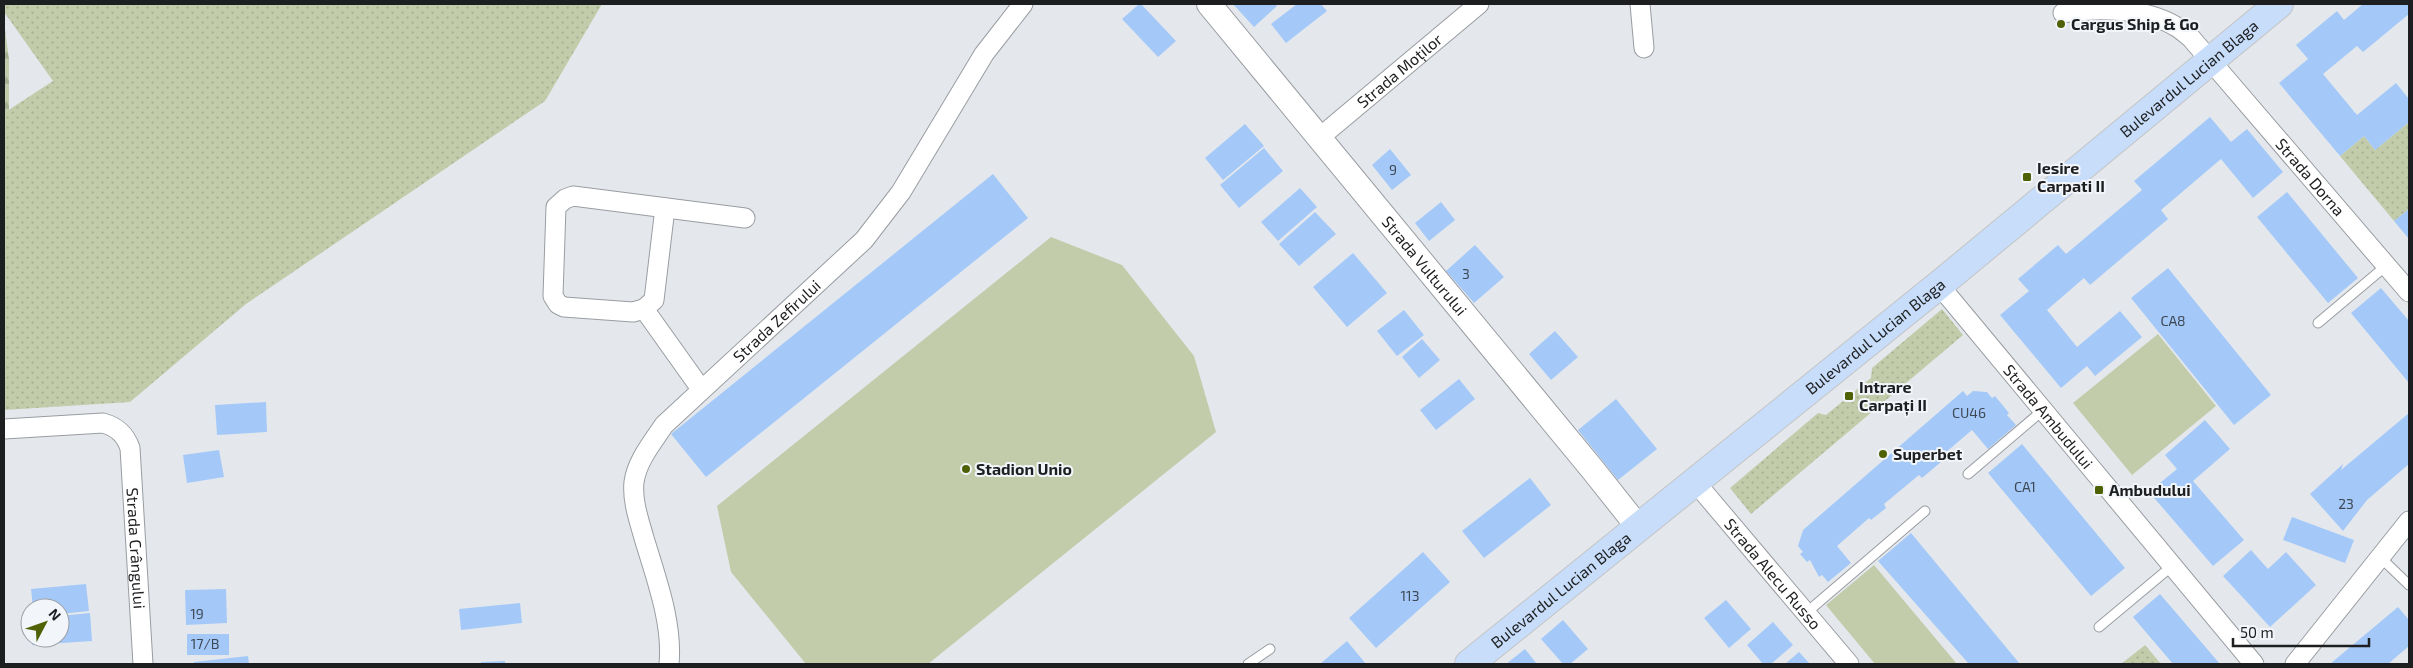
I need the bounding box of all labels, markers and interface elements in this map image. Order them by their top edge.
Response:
place label: Cargus Ship & Go [2071,14,2199,33]
street label: Bulevardul Lucian Blaga [2115,15,2262,141]
marker: Cargus Ship & Go [2055,18,2067,30]
street label: Strada Moților [1353,29,1446,111]
street label: Strada Dorna [2272,134,2349,219]
place label: Iesire Carpati II [2037,158,2105,195]
house number: 9 [1389,161,1397,178]
marker: Iesire Carpati II [2021,171,2033,183]
street label: Strada Vulturului [1378,212,1471,319]
house number: 3 [1462,265,1470,282]
street label: Bulevardul Lucian Blaga [1801,274,1949,398]
street label: Strada Zefirului [729,275,824,366]
house number: CA8 [2160,312,2186,329]
street label: Strada Ambudului [2000,360,2097,472]
place label: Intrare Carpați II [1859,377,1927,416]
marker: Intrare Carpați II [1843,390,1855,402]
house number: CU46 [1952,404,1986,421]
place label: Superbet [1893,444,1963,463]
marker: Superbet [1877,448,1889,460]
place label: Stadion Unio [976,459,1072,478]
marker: Stadion Unio [960,463,972,475]
house number: CA1 [2014,478,2036,495]
place label: Ambudului [2109,480,2191,499]
marker: Ambudului [2093,484,2105,496]
street label: Strada Crângului [123,487,150,609]
house number: 23 [2338,495,2354,512]
street label: Strada Alecu Russo [1721,514,1826,633]
street label: Bulevardul Lucian Blaga [1487,528,1634,652]
house number: 113 [1401,587,1419,604]
north arrow [20,598,70,648]
text: N [45,605,65,624]
house number: 19 [190,605,204,622]
scale bar [2233,616,2369,648]
text: 50 m [2240,623,2274,641]
house number: 17/B [191,635,219,652]

